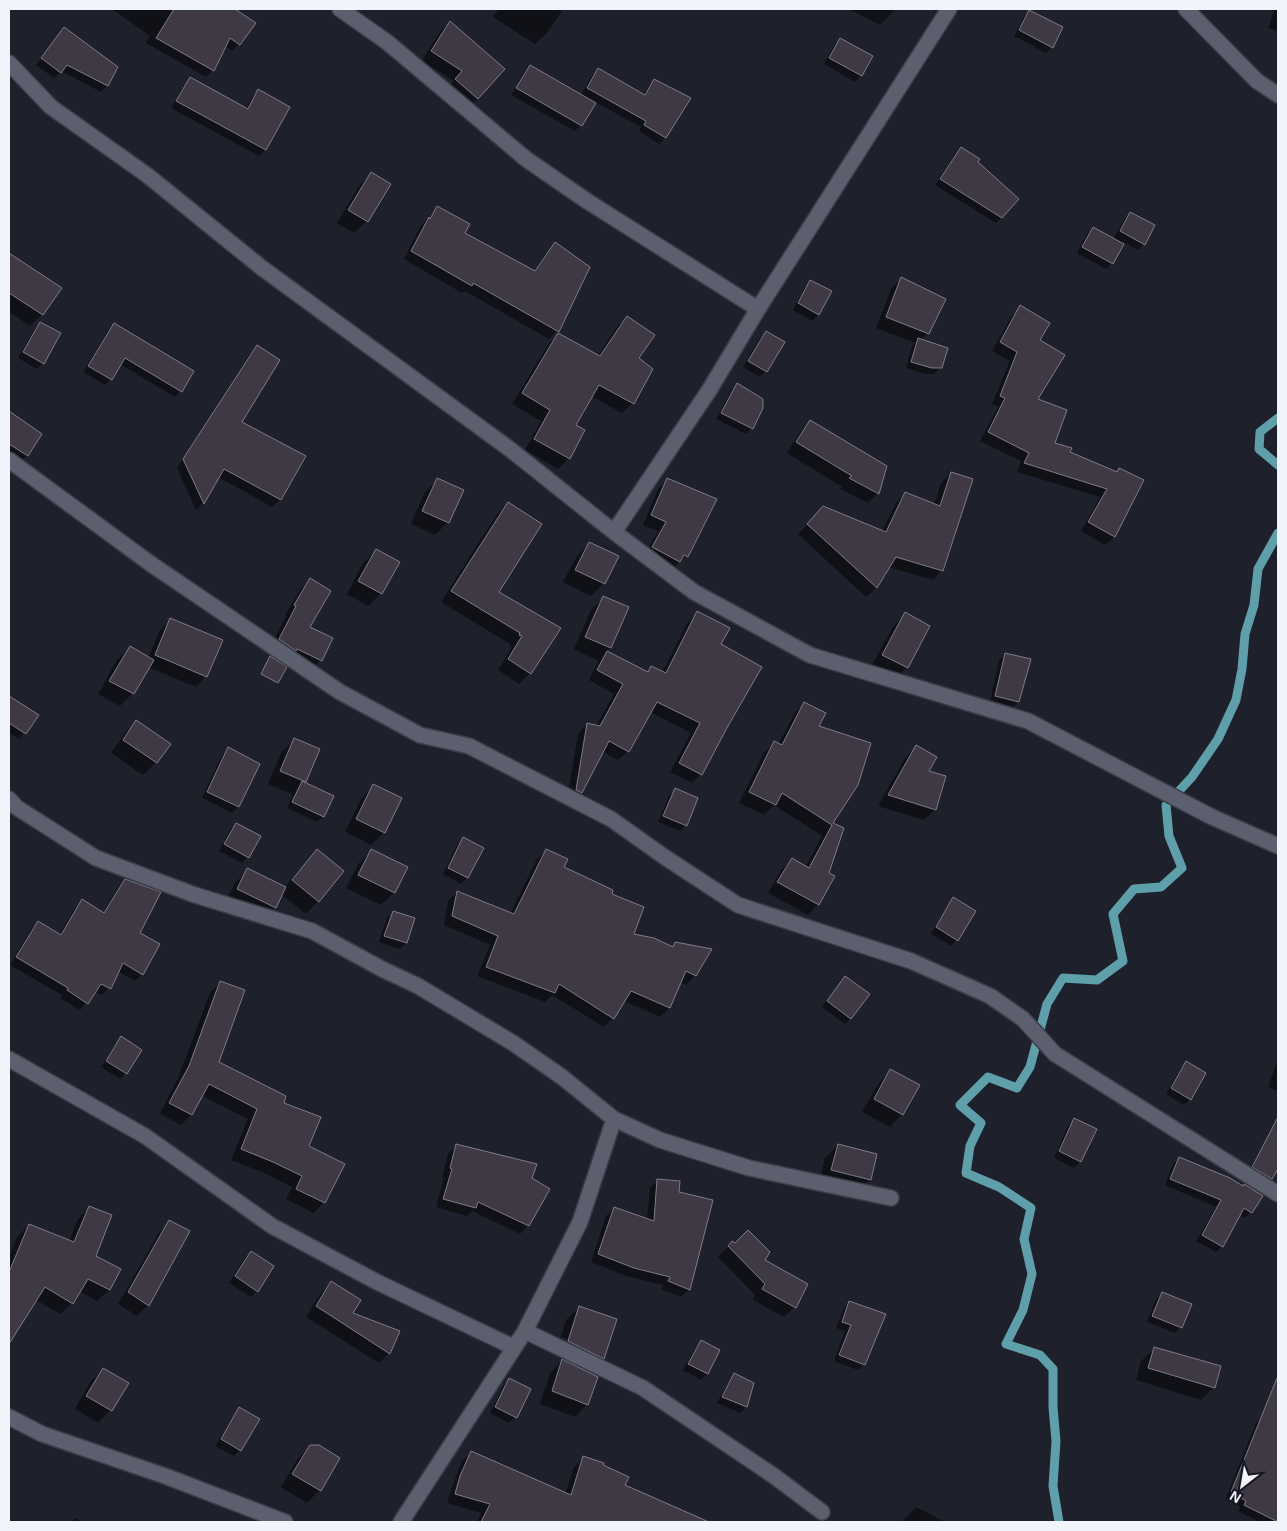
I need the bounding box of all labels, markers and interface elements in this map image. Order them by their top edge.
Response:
north arrow [1217,1461,1267,1511]
text: N [1227,1488,1244,1507]

